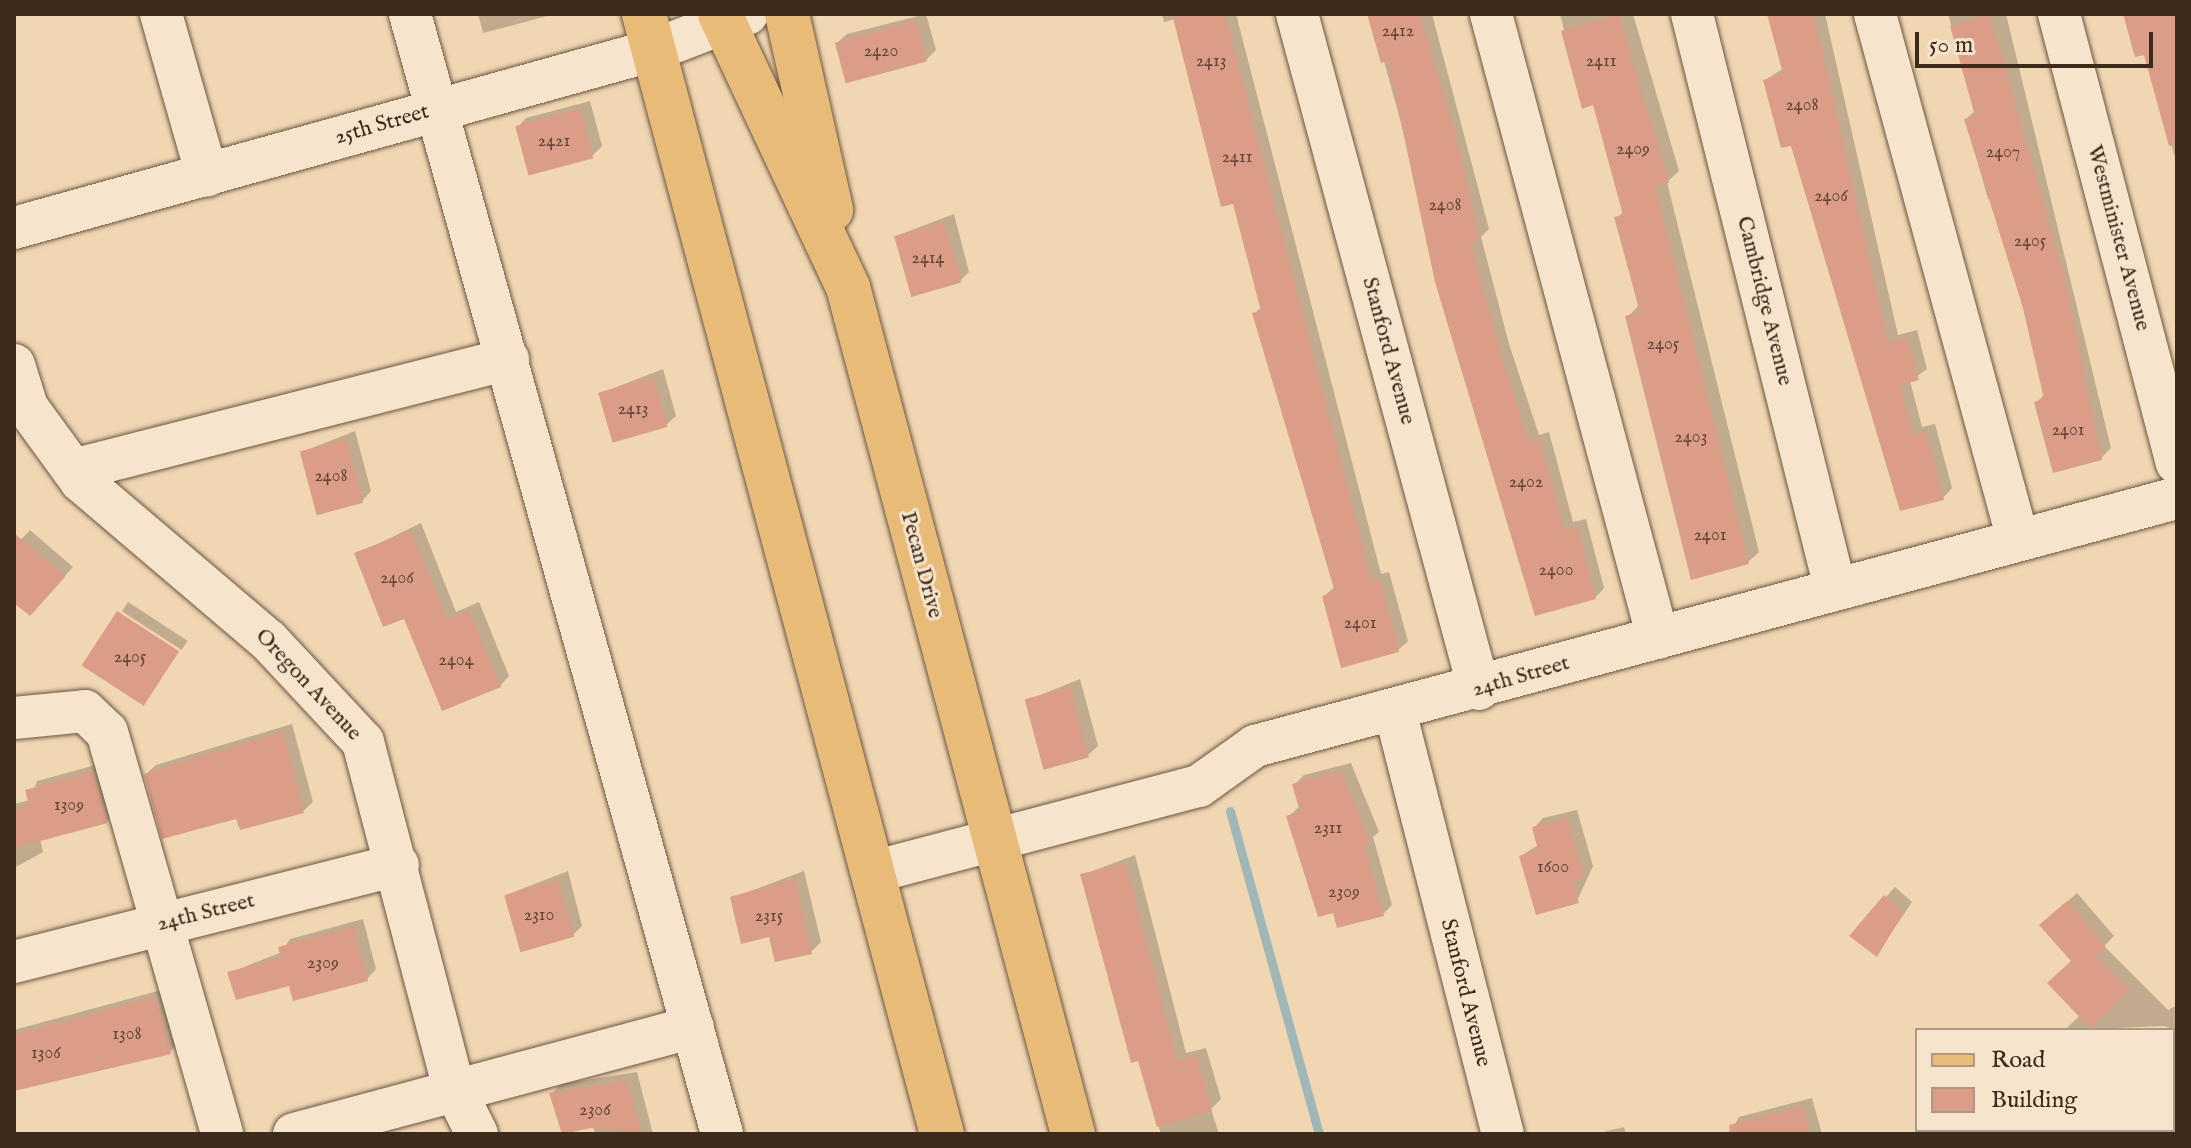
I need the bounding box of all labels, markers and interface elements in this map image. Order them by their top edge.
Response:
scale bar [1919,16,2157,66]
house number: 2412 [1382,21,1414,43]
text: 50 m [1929,30,1973,61]
house number: 2420 [864,41,898,63]
house number: 2413 [1196,51,1226,73]
house number: 2411 [1586,51,1616,73]
house number: 2408 [1785,95,1819,117]
street label: 25th Street [332,99,432,151]
house number: 2421 [538,131,570,153]
house number: 2409 [1616,139,1650,161]
house number: 2407 [1986,142,2020,164]
street label: Westminister Avenue [2081,142,2155,334]
house number: 2411 [1222,147,1252,169]
house number: 2406 [1814,186,1848,208]
house number: 2408 [1428,195,1462,217]
street label: Cambridge Avenue [1730,214,1798,388]
house number: 2405 [2014,231,2046,253]
house number: 2414 [912,248,944,270]
street label: Stanford Avenue [1356,274,1420,428]
house number: 2405 [1647,334,1679,356]
house number: 2413 [618,399,648,421]
house number: 2401 [2052,420,2084,442]
house number: 2403 [1675,427,1707,449]
house number: 2408 [314,466,348,488]
house number: 2402 [1509,472,1543,494]
street label: Pecan Drive [894,509,948,621]
house number: 2401 [1694,525,1726,547]
house number: 2400 [1539,560,1573,582]
house number: 2406 [380,568,414,590]
house number: 2401 [1344,613,1376,635]
street label: Oregon Avenue [249,623,367,747]
house number: 2405 [114,647,146,669]
house number: 2404 [439,650,473,672]
street label: 24th Street [1469,651,1573,703]
house number: 1309 [54,795,84,817]
house number: 2311 [1314,818,1342,840]
house number: 1600 [1537,857,1569,879]
house number: 2309 [1328,882,1360,904]
street label: 24th Street [154,888,258,938]
house number: 2310 [524,905,554,927]
house number: 2315 [755,906,783,928]
street label: Stanford Avenue [1434,916,1496,1070]
house number: 2309 [307,953,339,975]
house number: 1308 [112,1024,142,1046]
legend [1915,1028,2175,1132]
house number: 1306 [31,1043,61,1065]
text: Road [1991,1045,2045,1076]
text: Building [1991,1085,2077,1116]
house number: 2306 [579,1100,611,1122]

